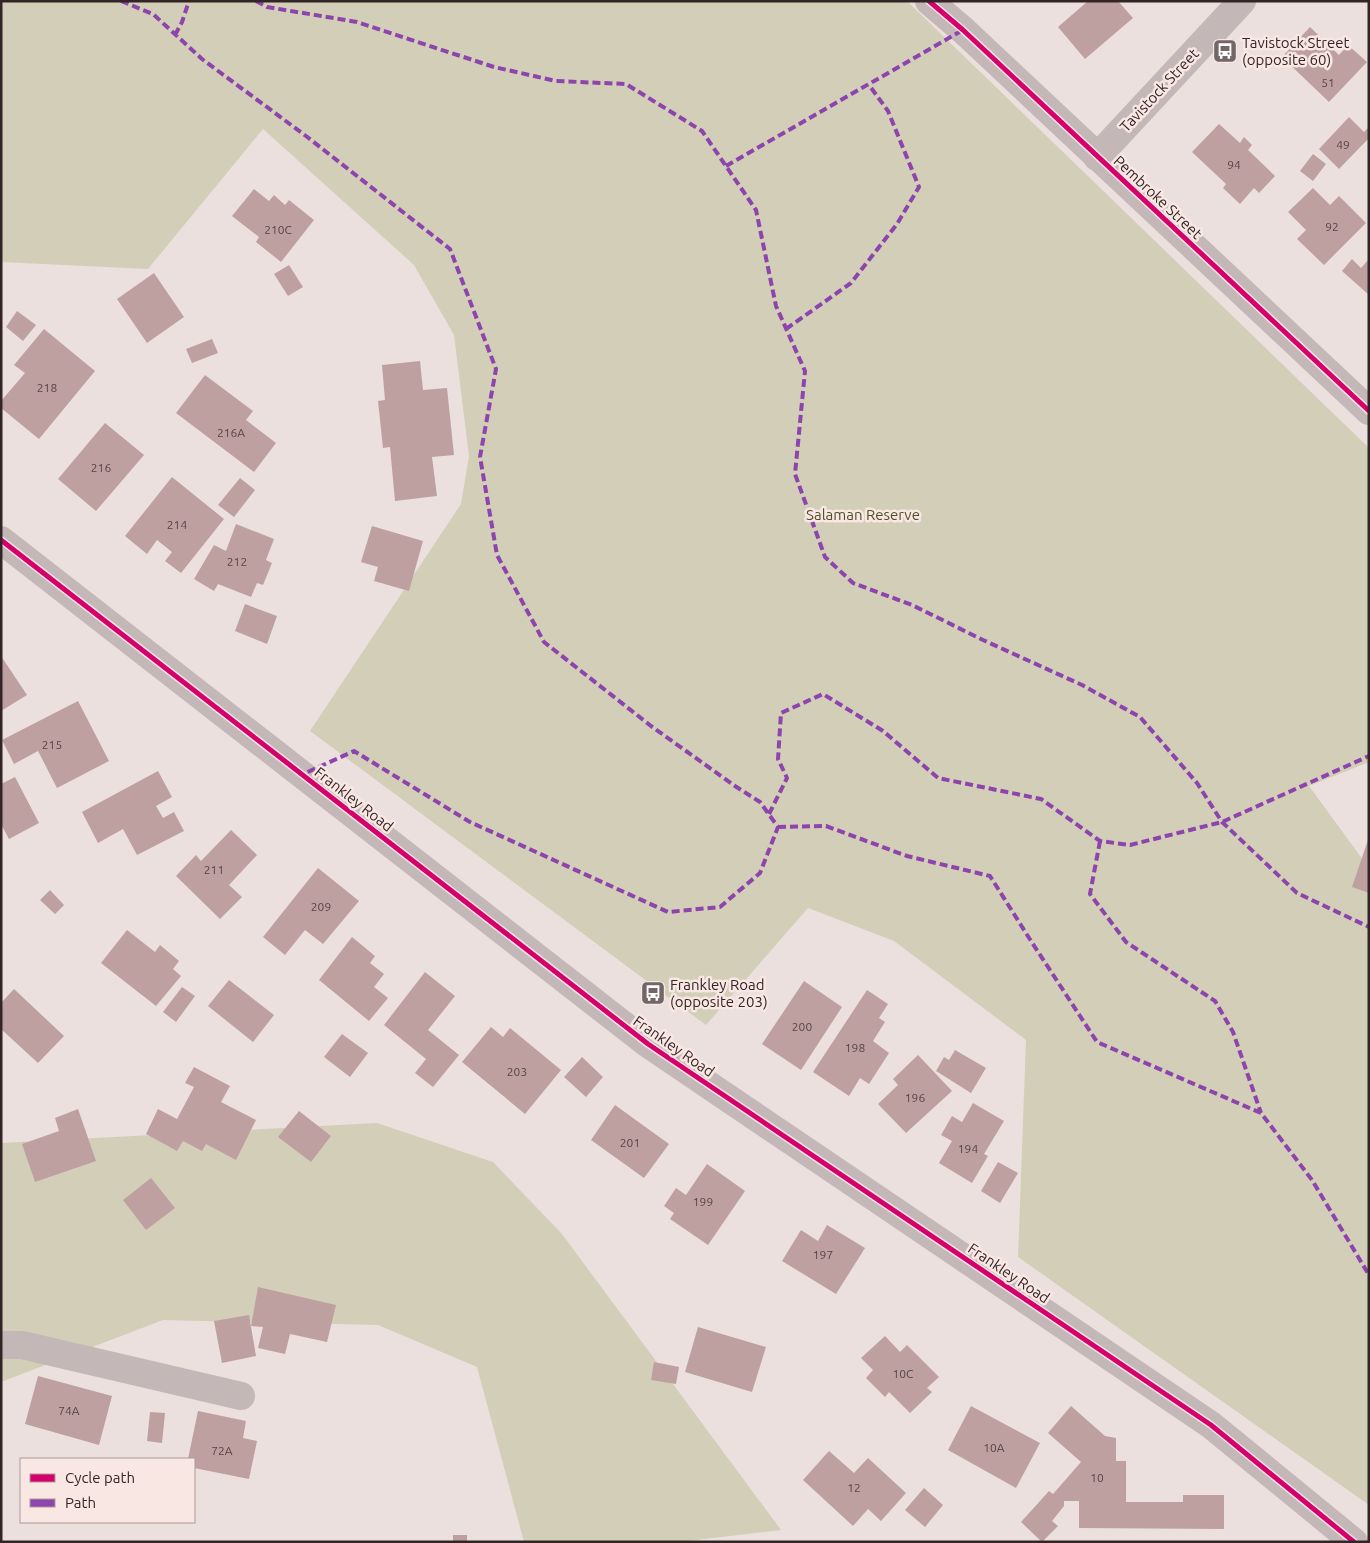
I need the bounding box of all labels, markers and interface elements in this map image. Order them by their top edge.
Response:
place label: Tavistock Street (opposite 60) [1242,34,1350,68]
bus stop icon: Tavistock Street (opposite 60) [1212,38,1238,64]
street label: Tavistock Street [1116,45,1202,135]
house number: 51 [1321,76,1335,89]
house number: 49 [1336,138,1350,151]
street label: Pembroke Street [1111,152,1206,242]
house number: 94 [1227,158,1241,171]
house number: 92 [1325,220,1339,233]
house number: 210C [264,223,292,236]
house number: 218 [37,381,57,394]
house number: 216A [217,426,245,439]
house number: 216 [91,461,111,474]
park label: Salaman Reserve [806,506,920,523]
house number: 214 [167,518,187,531]
house number: 212 [227,555,247,568]
house number: 215 [42,738,62,751]
street label: Frankley Road [311,763,397,835]
house number: 211 [204,863,224,876]
house number: 209 [311,900,331,913]
place label: Frankley Road (opposite 203) [670,976,768,1010]
bus stop icon: Frankley Road (opposite 203) [640,980,666,1006]
street label: Frankley Road [630,1012,718,1080]
house number: 200 [792,1020,812,1033]
house number: 198 [845,1041,865,1054]
house number: 203 [507,1065,527,1078]
house number: 196 [905,1091,925,1104]
house number: 201 [620,1136,640,1149]
house number: 194 [958,1142,978,1155]
house number: 199 [693,1195,713,1208]
street label: Frankley Road [965,1240,1053,1306]
house number: 197 [813,1248,833,1261]
house number: 10C [893,1367,914,1380]
house number: 74A [58,1404,80,1417]
house number: 10A [983,1441,1005,1454]
house number: 72A [211,1444,233,1457]
legend [20,1458,195,1523]
text: Cycle path [65,1469,135,1486]
house number: 10 [1090,1471,1104,1484]
house number: 12 [847,1481,861,1494]
text: Path [65,1494,96,1511]

